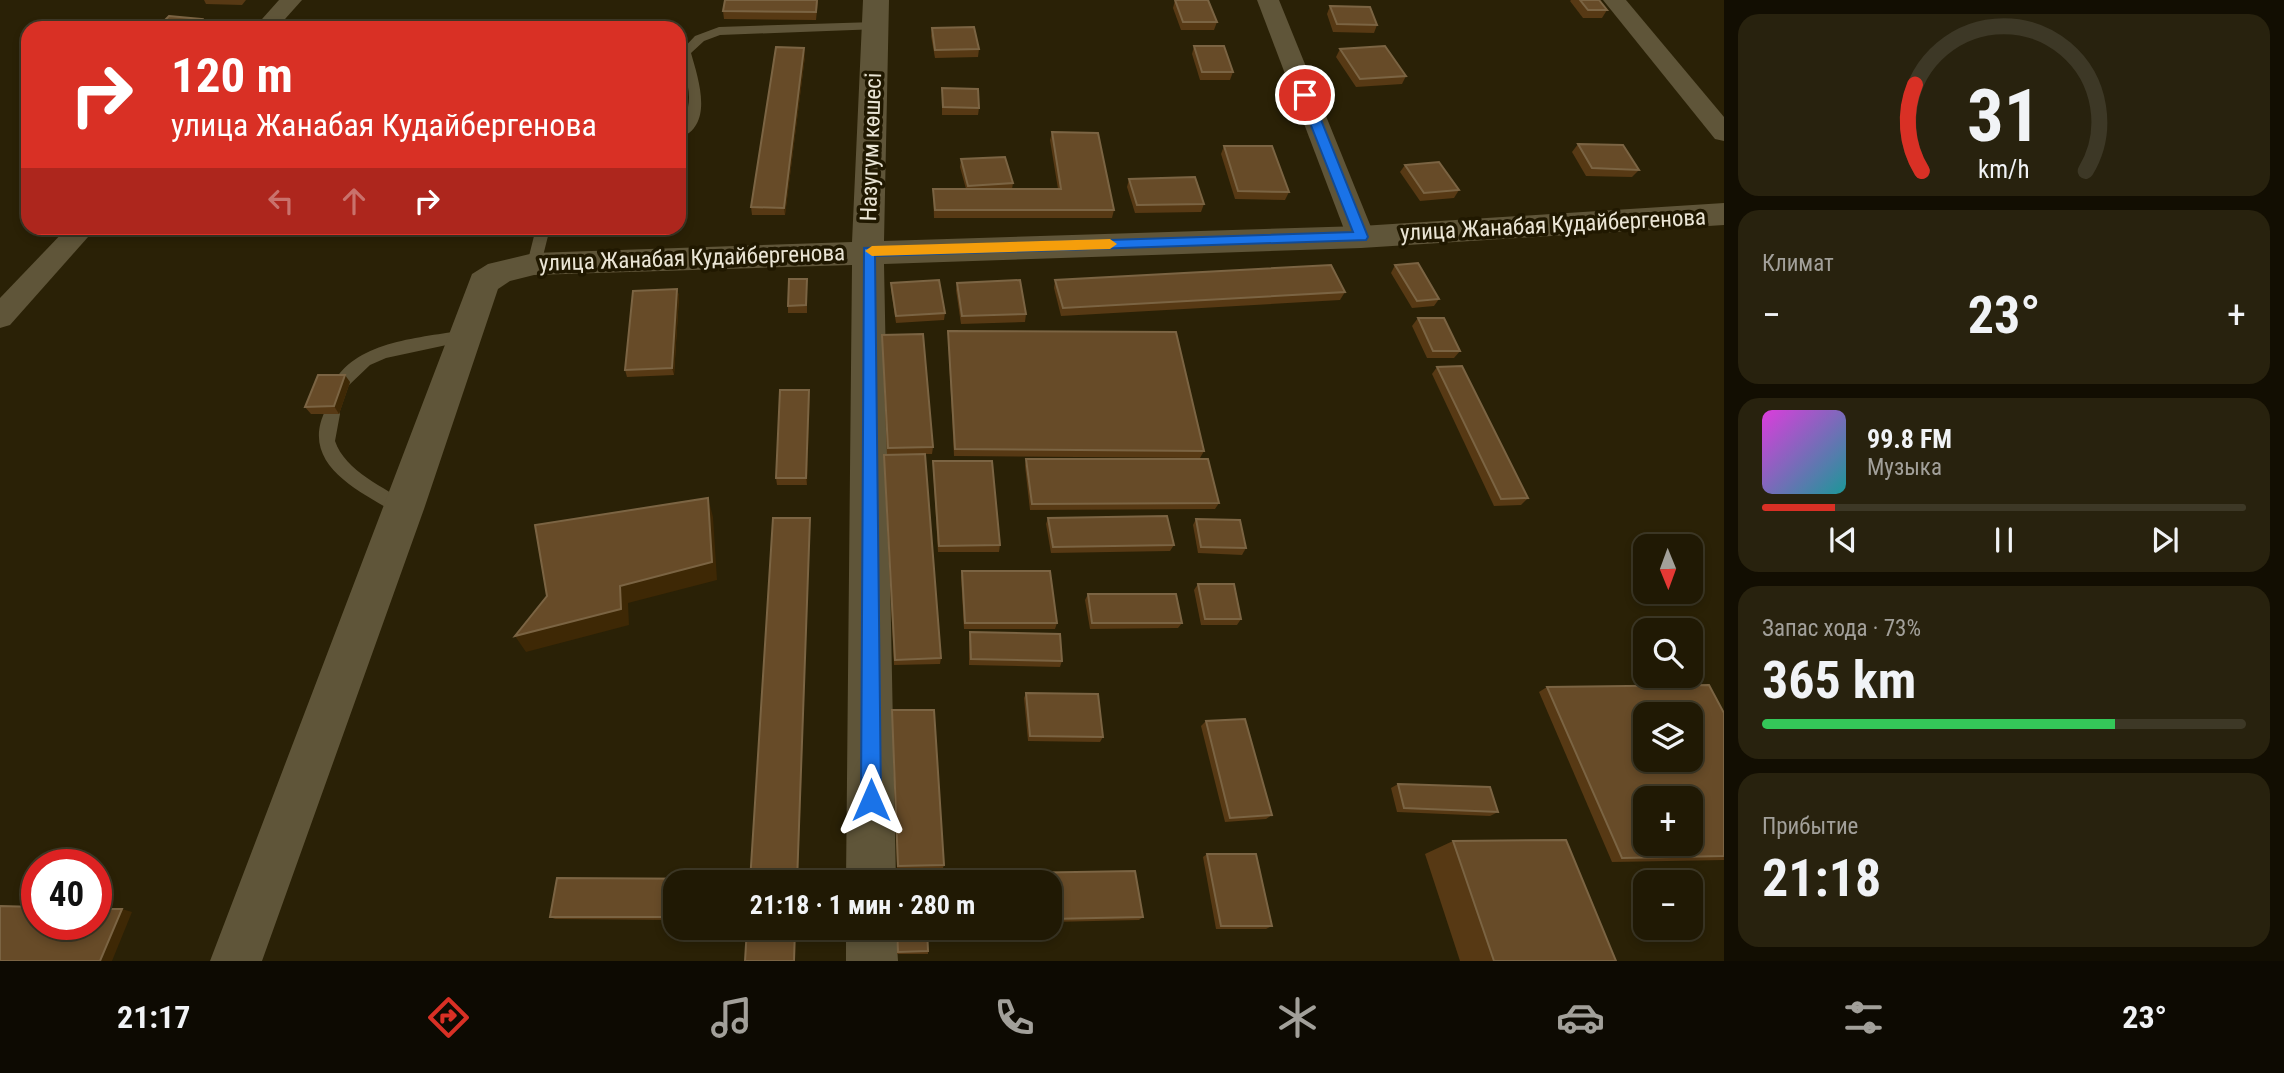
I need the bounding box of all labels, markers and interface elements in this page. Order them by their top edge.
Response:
text: 120 m [171,47,293,104]
icon: right [56,49,147,140]
pin [1275,65,1335,125]
street label: Назугум көшесі [855,72,887,222]
text: 31 [1967,73,2041,159]
icon: arrive [1286,76,1324,114]
text: улица Жанабая Кудайбергенова [171,106,597,144]
text: km/h [1978,155,2030,184]
icon: left [262,182,300,220]
icon: ahead [335,182,373,220]
icon: right [408,182,446,220]
street label: улица Жанабая Кудайбергенова [1399,204,1707,246]
street label: улица Жанабая Кудайбергенова [539,239,845,277]
text: Климат [1762,250,1834,277]
text: 23° [1968,285,2040,346]
text: − [1762,293,1781,337]
text: + [2227,293,2246,337]
text: 99.8 FM [1867,424,1952,454]
text: Музыка [1867,454,1942,481]
icon: previous [1824,521,1862,559]
icon: pause [1985,521,2023,559]
icon: next [2146,521,2184,559]
north arrow [1633,534,1703,604]
map controls [1633,534,1703,940]
text: Запас хода · 73% [1762,615,1921,642]
button: search [1633,618,1703,688]
text: 365 km [1762,650,1916,711]
button: layers [1633,702,1703,772]
position arrow [834,763,908,837]
button: + [1633,786,1703,856]
text: Прибытие [1762,813,1858,840]
text: 21:18 [1762,848,1881,909]
speed limit sign: 40 [21,849,112,940]
button: − [1633,870,1703,940]
text: 21:18 · 1 мин · 280 m [750,890,975,920]
icon: directions [424,993,473,1042]
icon: music [707,993,756,1042]
icon: phone [990,993,1039,1042]
icon: climate [1273,993,1322,1042]
icon: car [1556,993,1605,1042]
icon: filters [1839,993,1888,1042]
text: 21:17 [117,998,190,1036]
text: 23° [2122,998,2167,1036]

